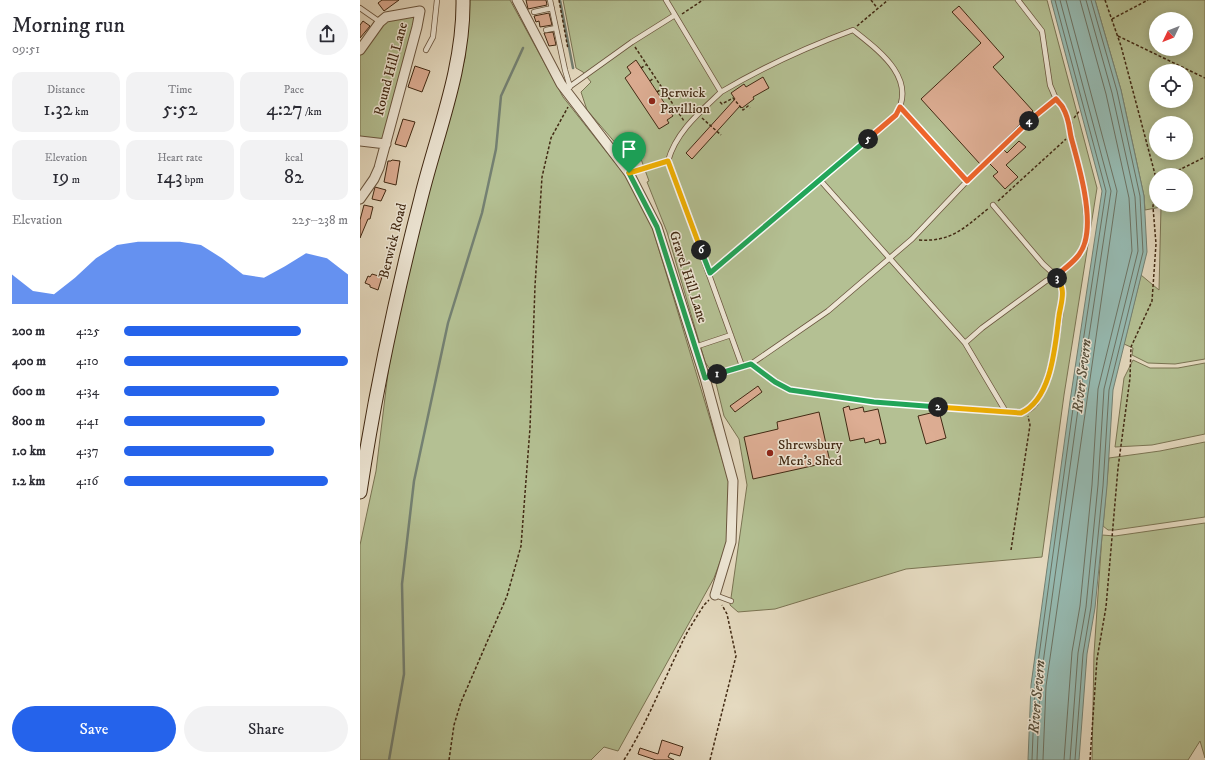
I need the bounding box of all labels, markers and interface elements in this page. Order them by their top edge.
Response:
text: Morning run [12,12,125,39]
north arrow [1149,12,1193,56]
map controls [1149,12,1193,212]
button: share [306,13,348,55]
street label: Round Hill Lane [370,20,412,118]
text: 09:51 [12,41,40,57]
button: locate [1149,64,1193,108]
text: Distance [47,83,85,97]
text: Time [168,83,192,97]
text: Pace [284,83,304,97]
place label: Berwick Pavillion [660,84,711,118]
marker: Berwick Pavillion [647,96,657,106]
text: 1.32 [43,97,73,122]
text: 5:52 [163,97,197,122]
text: 4:27 [266,97,303,122]
text: km [73,105,89,119]
text: /km [303,105,322,119]
pin: 4 [1019,111,1039,131]
text: 4 [1026,114,1032,128]
button: + [1149,116,1193,160]
pin: 5 [858,129,878,149]
pin [612,132,646,173]
text: 5 [865,132,871,146]
icon: arrive [618,138,640,160]
text: Elevation [45,151,87,165]
text: Heart rate [157,151,203,165]
text: kcal [285,151,303,165]
text: 19 [52,165,69,190]
text: 143 [156,165,183,190]
text: 82 [284,165,304,190]
button: − [1149,168,1193,212]
text: m [69,173,80,187]
text: bpm [183,173,204,187]
street label: Berwick Road [375,201,411,281]
text: Elevation [12,212,62,228]
text: 225–238 m [292,212,348,228]
street label: Gravel Hill Lane [665,229,711,326]
pin: 6 [691,240,711,260]
text: 6 [698,243,704,257]
pin: 3 [1047,268,1067,288]
text: 3 [1055,271,1059,285]
text: 200 m [12,323,45,339]
text: 4:25 [76,323,100,339]
water label: River Severn [1068,338,1096,415]
text: 400 m [12,353,46,369]
text: 4:10 [76,353,99,369]
pin: 1 [707,364,727,384]
text: 1 [715,367,719,381]
text: 600 m [12,383,45,399]
text: 4:34 [76,383,99,399]
pin: 2 [928,397,948,417]
text: 2 [935,400,941,414]
text: 800 m [12,413,45,429]
text: 4:41 [76,413,99,429]
place label: Shrewsbury Men's Shed [778,436,843,470]
text: 1.0 km [12,443,46,459]
text: 4:37 [76,443,99,459]
marker: Shrewsbury Men's Shed [765,448,775,458]
text: 1.2 km [12,473,45,489]
text: 4:16 [76,473,98,489]
water label: River Severn [1024,659,1050,736]
button: Save [12,706,176,752]
button: Share [184,706,348,752]

